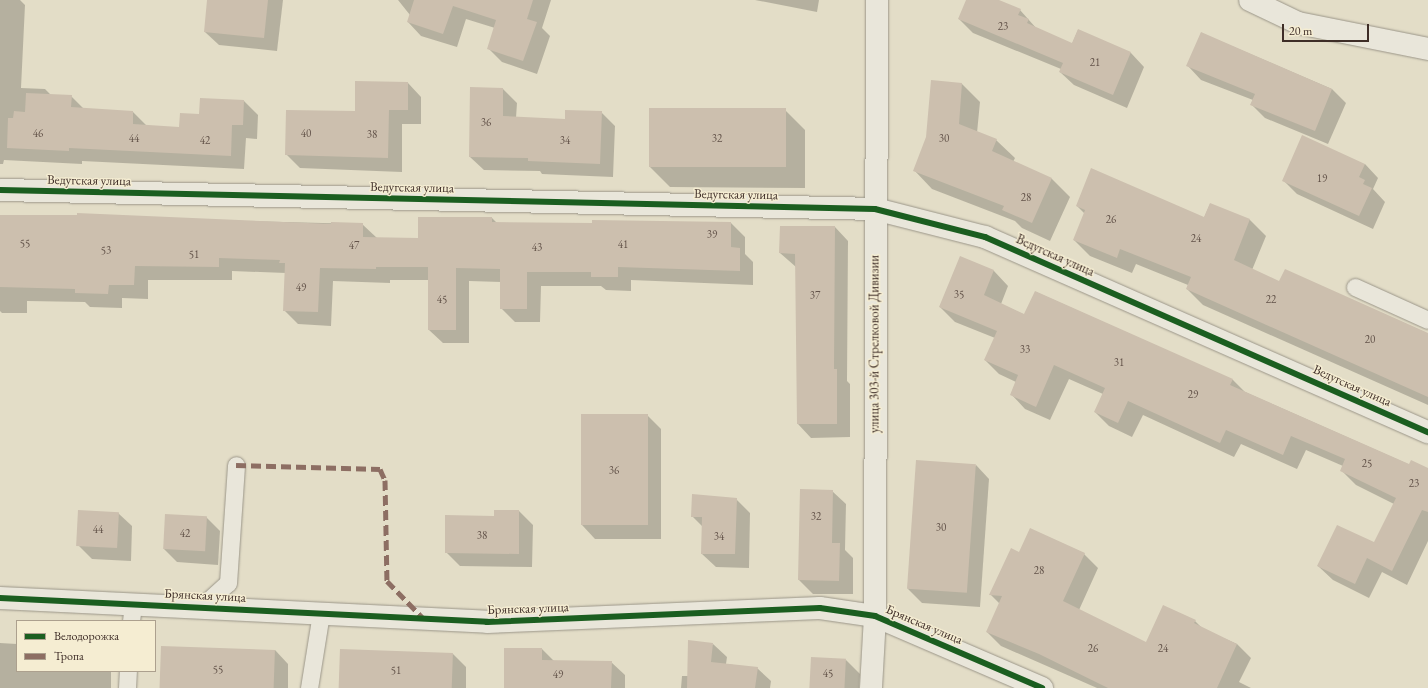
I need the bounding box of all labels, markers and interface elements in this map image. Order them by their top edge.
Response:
scale bar [1284,16,1371,42]
house number: 23 [998,19,1008,33]
text: 20 m [1289,23,1312,39]
house number: 21 [1090,55,1100,69]
house number: 36 [481,115,491,129]
house number: 46 [33,126,43,140]
house number: 40 [301,126,311,140]
house number: 38 [367,127,377,141]
house number: 44 [129,131,139,145]
house number: 32 [712,131,722,145]
house number: 30 [939,131,949,145]
house number: 42 [200,133,210,147]
house number: 34 [560,133,570,147]
house number: 19 [1317,171,1327,185]
street label: Ведугская улица [47,172,131,190]
street label: Ведугская улица [370,179,454,197]
street label: Ведугская улица [694,186,778,204]
house number: 28 [1021,190,1031,204]
house number: 26 [1106,212,1116,226]
house number: 39 [707,227,717,241]
house number: 24 [1191,231,1201,245]
street label: Ведугская улица [1013,232,1097,280]
house number: 55 [20,236,30,250]
house number: 41 [618,237,628,251]
house number: 47 [349,238,359,252]
house number: 43 [532,240,542,254]
house number: 53 [101,243,111,257]
house number: 51 [189,247,199,261]
street label: улица 303-й Стрелковой Дивизии [867,255,883,433]
house number: 49 [296,280,306,294]
house number: 35 [954,287,964,301]
house number: 37 [810,288,820,302]
house number: 45 [437,292,447,306]
house number: 22 [1266,292,1276,306]
house number: 20 [1365,332,1375,346]
house number: 33 [1020,342,1030,356]
house number: 31 [1114,355,1124,369]
street label: Ведугская улица [1310,362,1394,410]
house number: 29 [1188,387,1198,401]
house number: 25 [1362,456,1372,470]
house number: 36 [609,463,619,477]
house number: 23 [1409,476,1419,490]
house number: 32 [811,509,821,523]
house number: 30 [936,520,946,534]
house number: 44 [93,522,103,536]
house number: 42 [180,526,190,540]
house number: 38 [477,528,487,542]
house number: 34 [714,529,724,543]
house number: 28 [1034,563,1044,577]
street label: Брянская улица [164,586,246,606]
street label: Брянская улица [487,600,569,618]
street label: Брянская улица [883,602,965,648]
legend [16,620,156,672]
text: Велодорожка [54,628,119,644]
house number: 26 [1088,641,1098,655]
house number: 24 [1158,641,1168,655]
text: Тропа [54,648,84,664]
house number: 55 [213,662,223,676]
house number: 51 [391,663,401,677]
house number: 45 [823,666,833,680]
house number: 49 [553,667,563,681]

